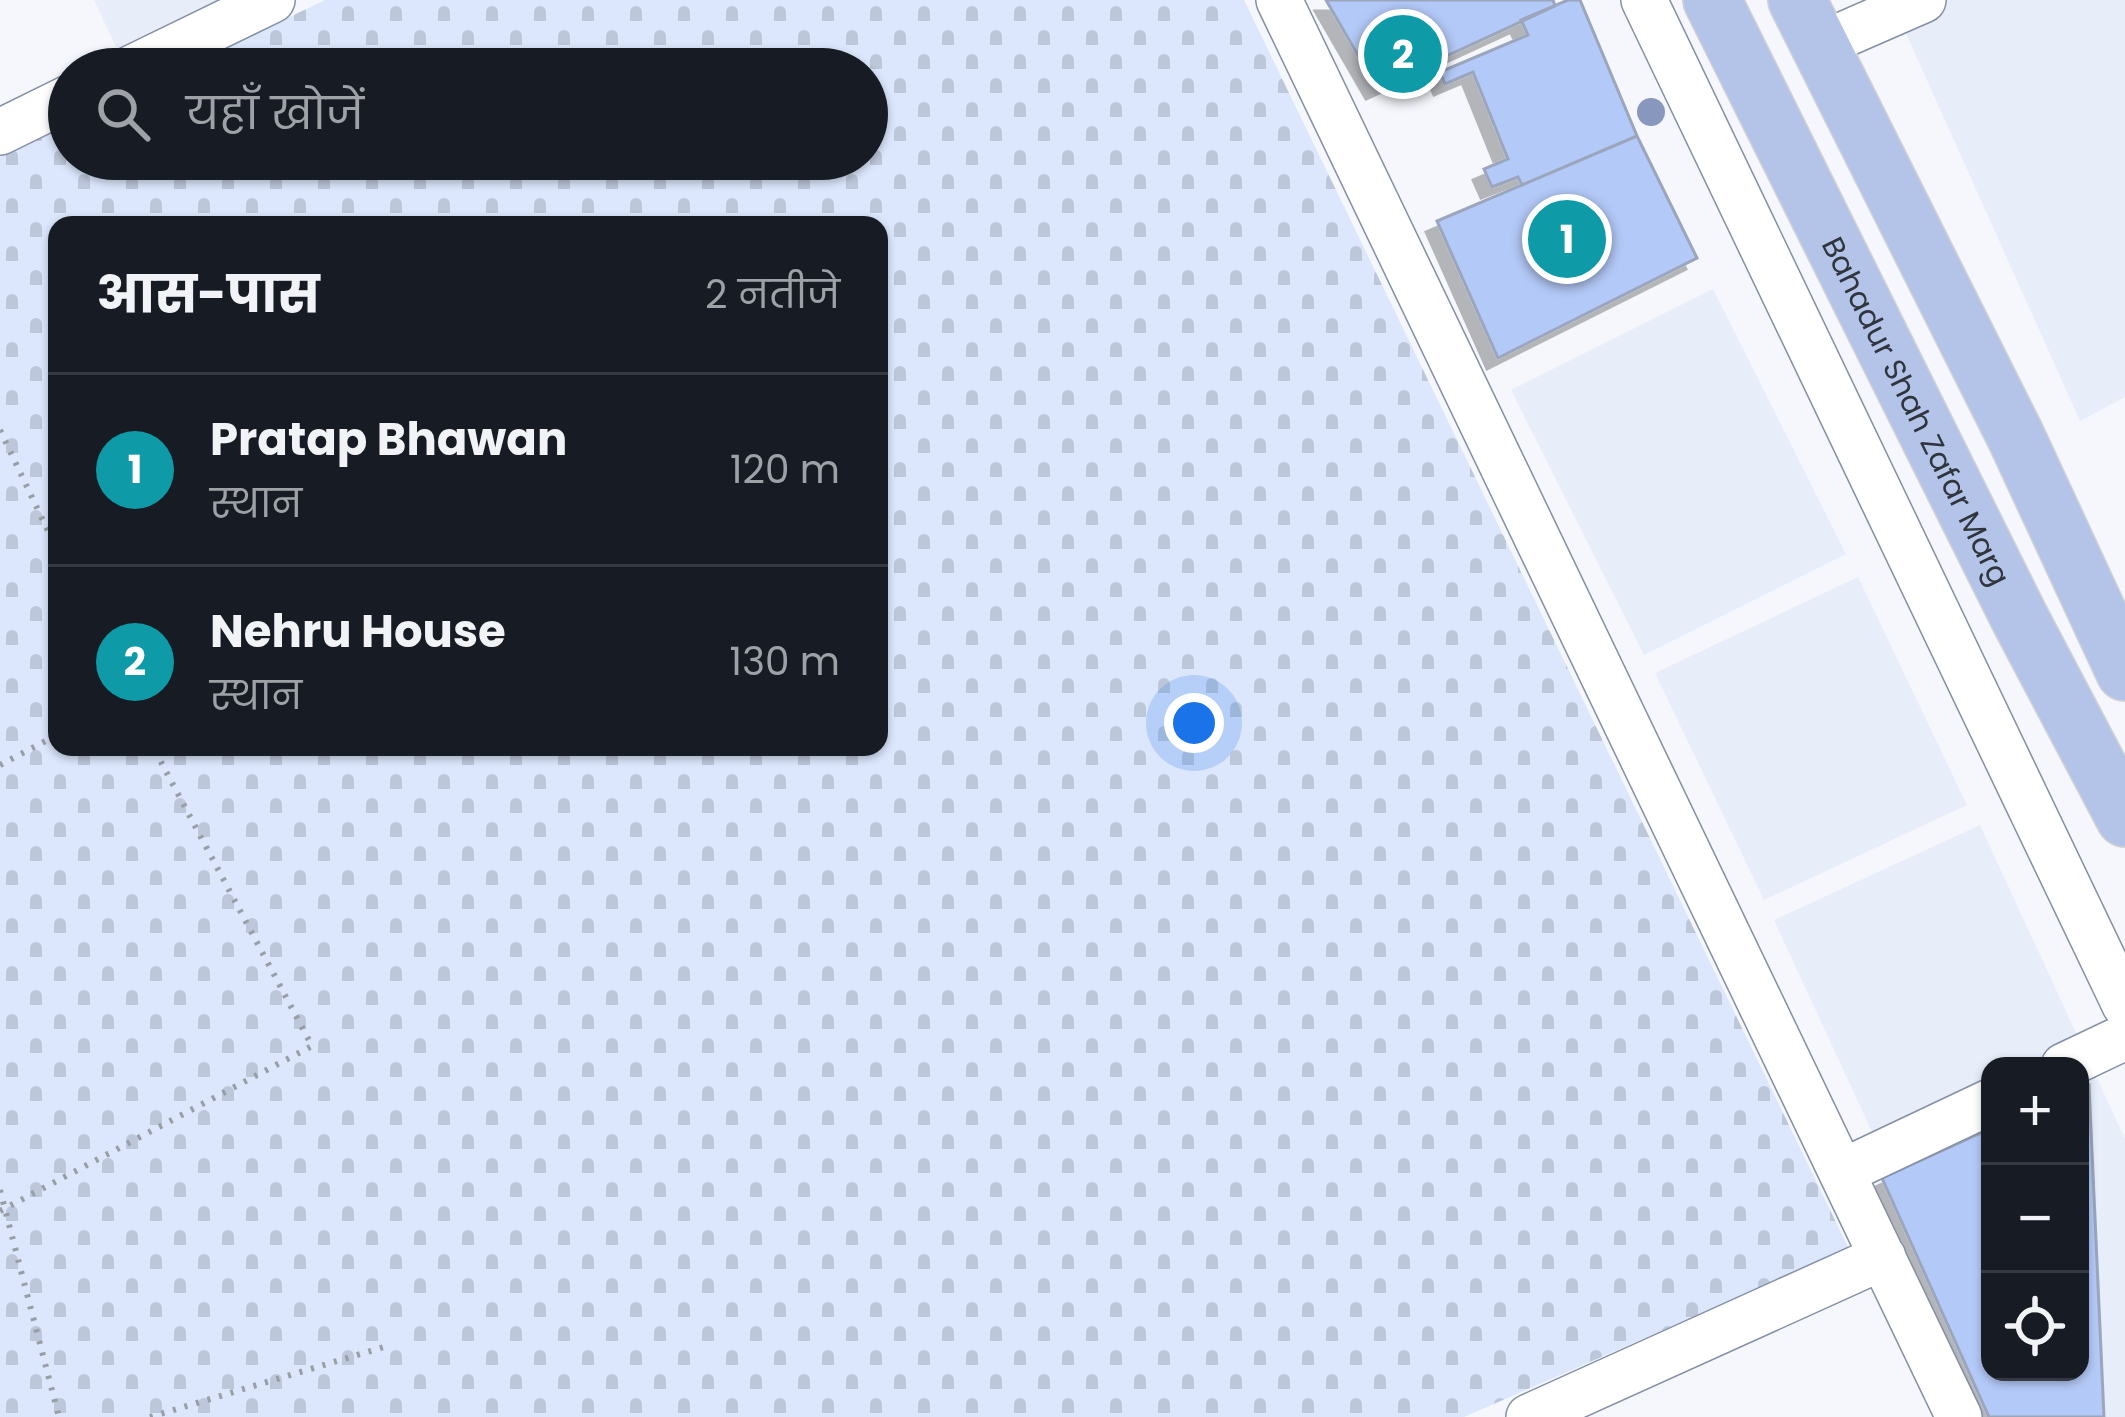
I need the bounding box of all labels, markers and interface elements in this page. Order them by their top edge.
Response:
pin: 2 [1364,9,1442,99]
search box [48,48,888,180]
icon: search [90,81,156,147]
text: यहाँ खोजें [186,82,364,145]
pin: 1 [1528,194,1606,284]
street label: Bahadur Shah Zafar Marg [1812,229,2021,593]
text: आस-पास [96,258,320,330]
text: 2 नतीजे [705,267,840,322]
text: Pratap Bhawan [210,408,567,471]
text: 1 [128,442,142,497]
text: 120 m [730,442,840,497]
text: स्थान [210,476,302,531]
text: Nehru House [210,600,506,663]
text: 2 [124,634,146,689]
text: 130 m [729,634,840,689]
text: स्थान [210,668,302,723]
your location [1164,693,1224,753]
map controls [1981,1057,2089,1381]
button: + [1981,1057,2089,1165]
button: − [1981,1165,2089,1273]
button: locate [1981,1273,2089,1381]

